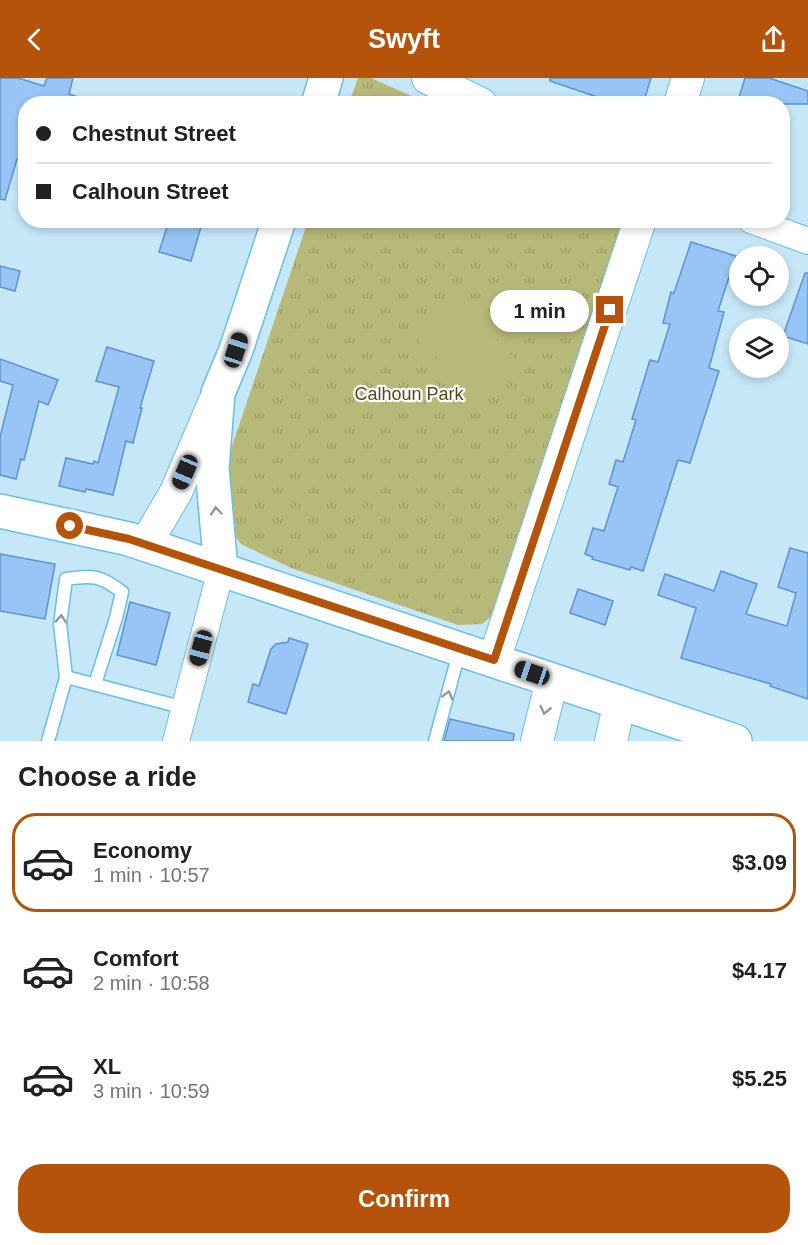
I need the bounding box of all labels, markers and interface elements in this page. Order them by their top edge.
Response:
icon: back [18,23,51,56]
icon: share [757,23,790,56]
text: Swyft [368,24,440,54]
text: Chestnut Street [72,121,236,146]
text: Calhoun Street [72,179,228,204]
map controls [729,246,789,378]
button: locate [729,246,789,306]
callout: 1 min [490,289,589,331]
route end [596,296,623,323]
text: 1 min [513,300,566,322]
button: layers [729,318,789,378]
car [222,330,250,370]
park label: Calhoun Park [354,384,465,404]
car [170,452,200,492]
one-way arrow [210,507,223,516]
route start [56,512,83,539]
one-way arrow [54,614,67,623]
car [188,628,214,668]
car [512,659,552,687]
one-way arrow [441,690,453,701]
one-way arrow [539,705,552,715]
text: Choose a ride [18,762,197,792]
icon: car [21,836,75,890]
text: Economy [93,838,192,863]
text: $3.09 [732,850,787,875]
text: 1 min · 10:57 [93,864,210,886]
icon: car [21,944,75,998]
text: Comfort [93,946,179,971]
text: $4.17 [732,958,787,983]
text: 2 min · 10:58 [93,972,210,994]
icon: car [21,1052,75,1106]
text: XL [93,1054,121,1079]
text: $5.25 [732,1066,787,1091]
text: 3 min · 10:59 [93,1080,210,1102]
button: Confirm [18,1164,790,1233]

